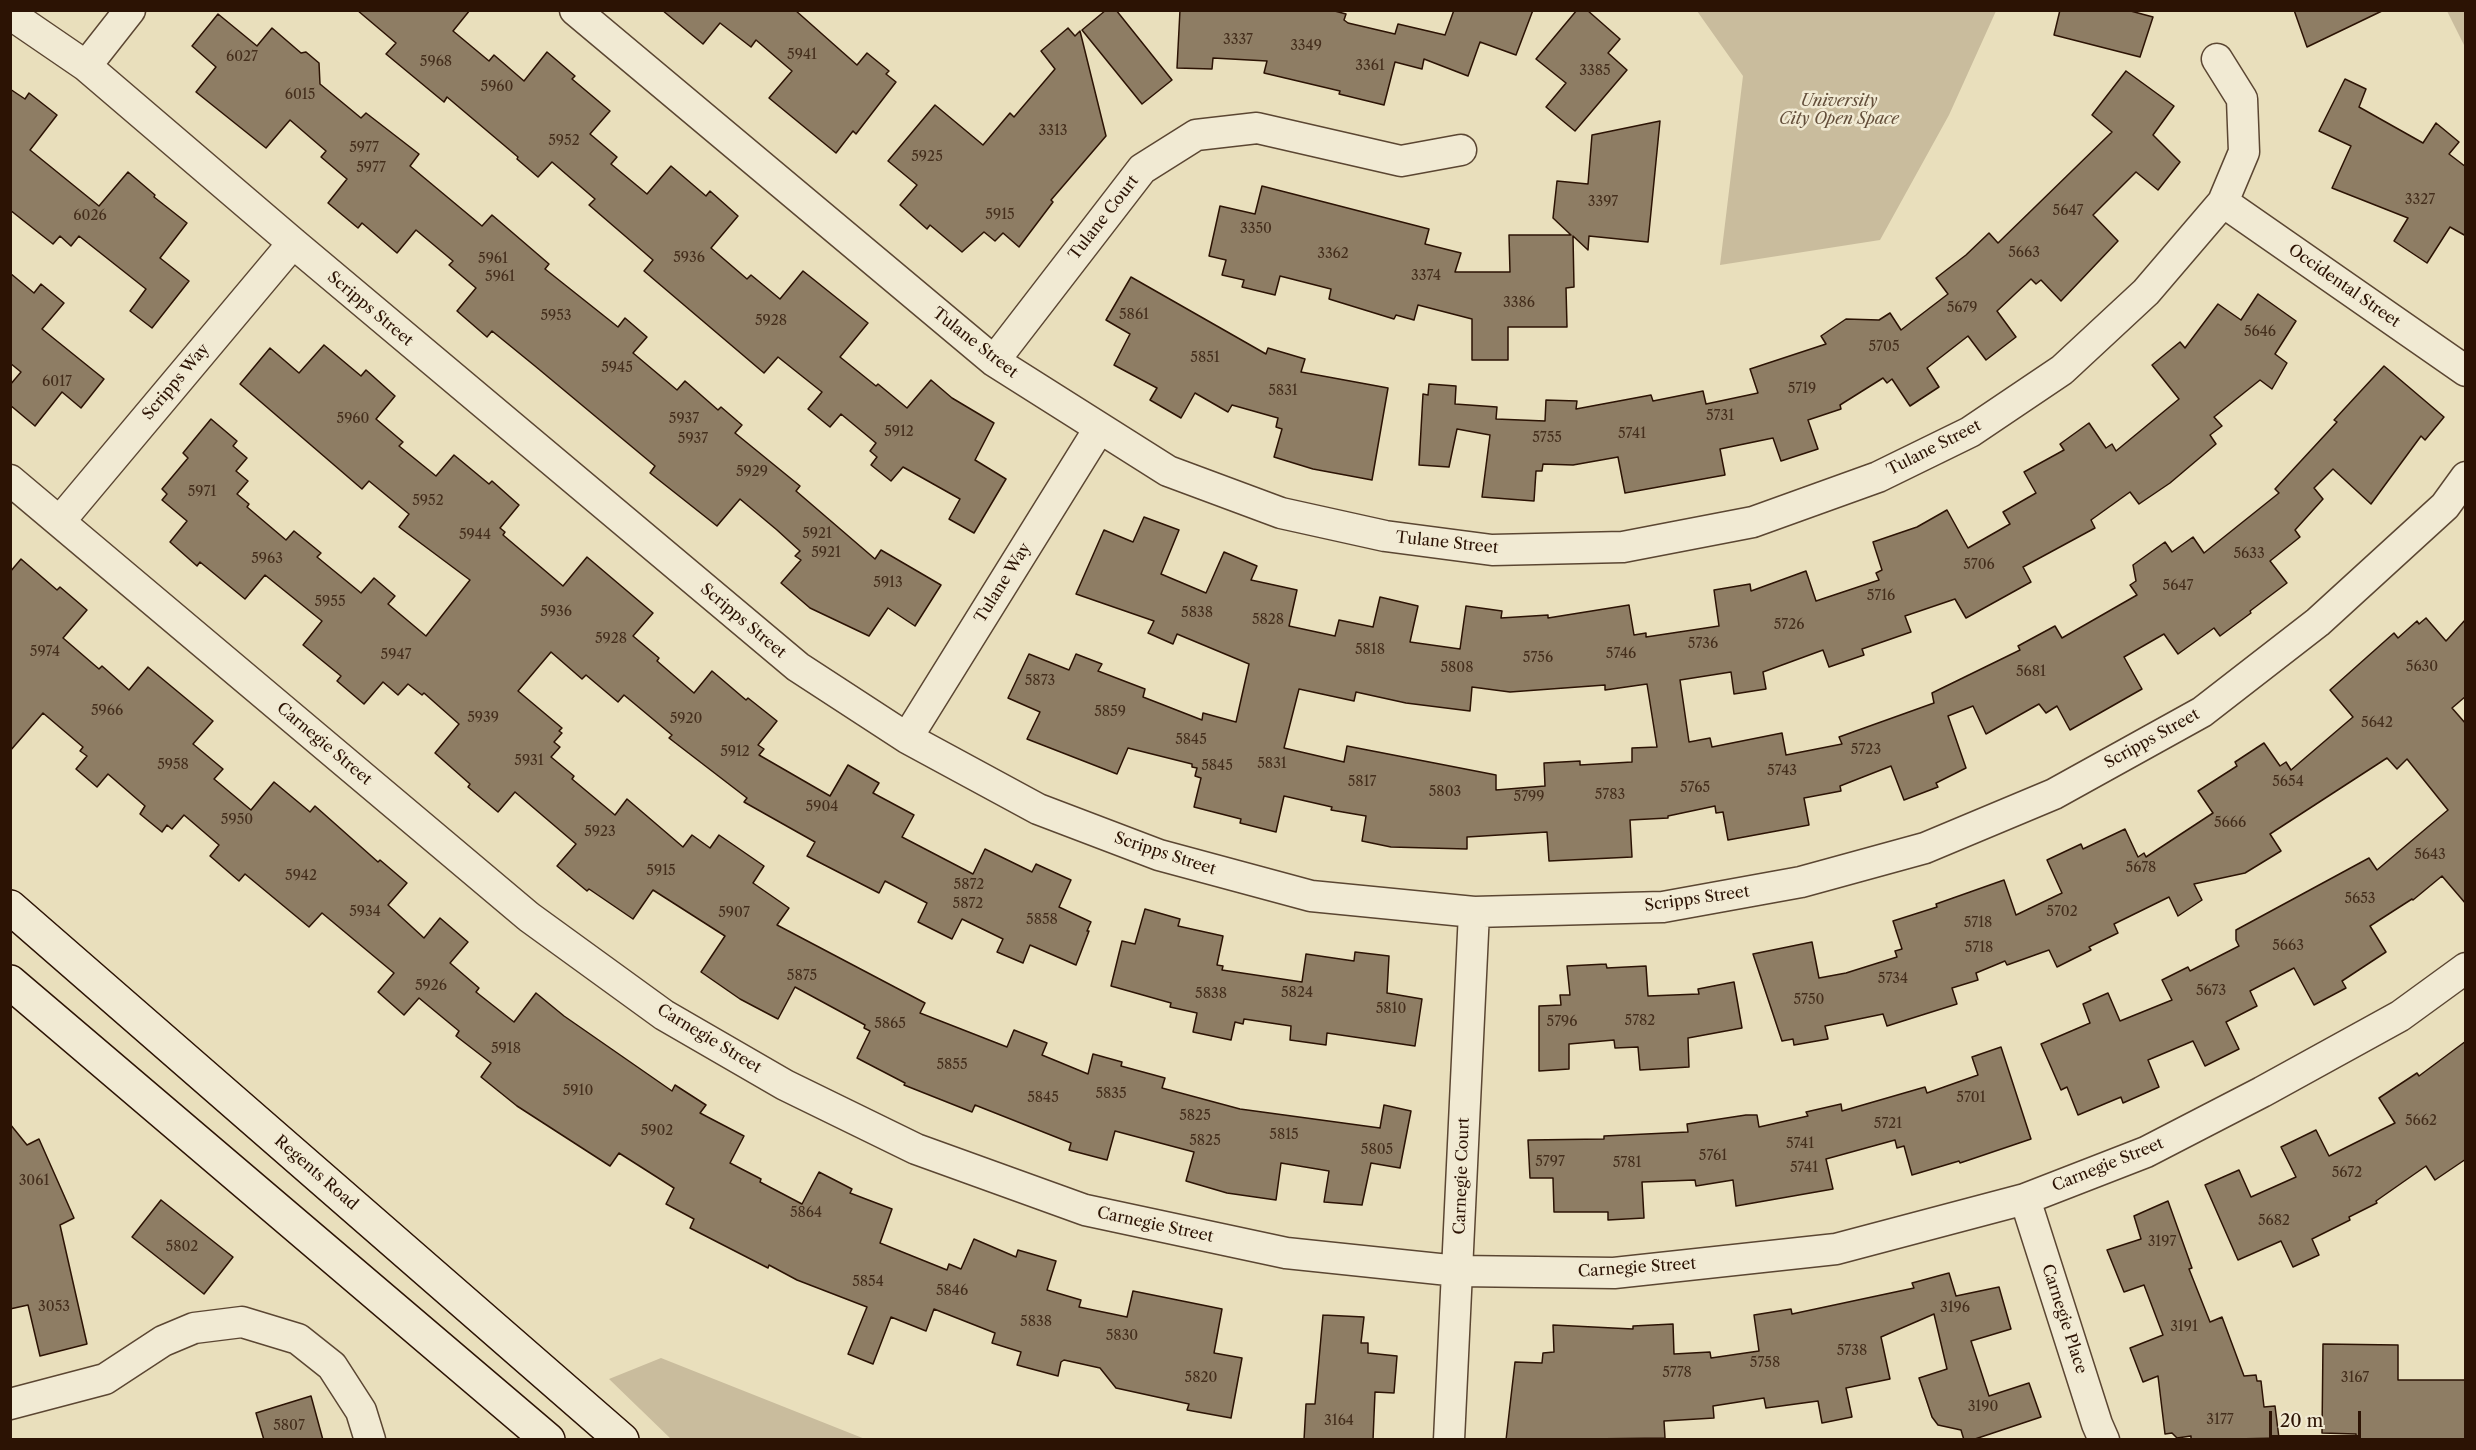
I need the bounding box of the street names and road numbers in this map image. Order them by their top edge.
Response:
street label: Tulane Court [1065,172,1143,264]
street label: Occidental Street [2284,240,2404,332]
street label: Scripps Street [323,268,417,350]
street label: Tulane Street [928,304,1022,382]
street label: Scripps Way [139,340,213,424]
street label: Tulane Street [1884,416,1984,480]
street label: Tulane Street [1395,528,1499,558]
street label: Tulane Way [971,539,1035,627]
street label: Scripps Street [696,580,790,662]
street label: Carnegie Street [272,699,376,789]
street label: Scripps Street [2101,705,2203,773]
street label: Scripps Street [1112,829,1218,879]
street label: Scripps Street [1643,882,1751,916]
street label: Carnegie Street [653,1000,765,1078]
street label: Carnegie Court [1450,1117,1474,1235]
street label: Regents Road [270,1132,362,1214]
street label: Carnegie Street [2050,1134,2166,1196]
street label: Carnegie Street [1095,1203,1215,1247]
street label: Carnegie Street [1577,1254,1697,1282]
street label: Carnegie Place [2037,1262,2091,1376]

